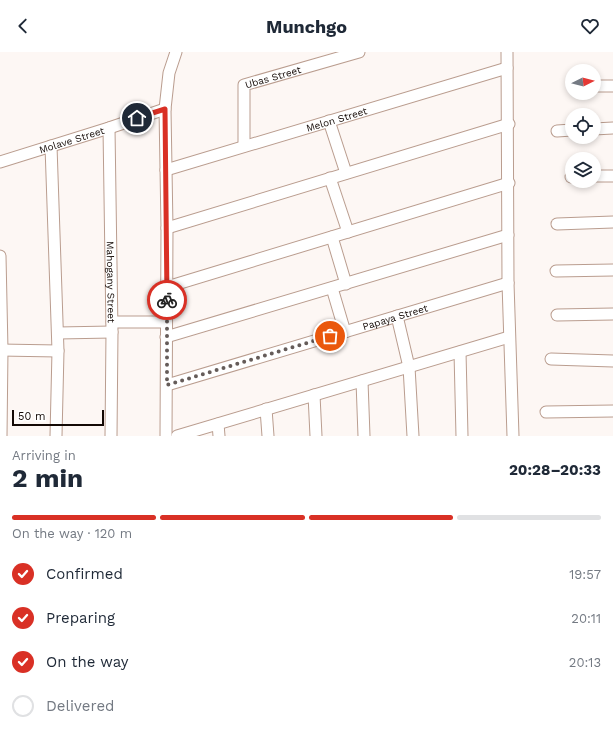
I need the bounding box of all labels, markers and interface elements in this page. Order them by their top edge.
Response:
icon: back [12,15,34,37]
icon: heart [579,15,601,37]
text: Munchgo [266,16,347,37]
street label: Ubas Street [244,63,303,90]
north arrow [565,64,601,100]
map controls [565,64,601,188]
pin [120,101,154,135]
street label: Melon Street [305,104,369,133]
icon: home [126,107,148,129]
button: locate [565,108,601,144]
street label: Molave Street [38,124,106,155]
button: layers [565,152,601,188]
street label: Mahogany Street [105,241,117,324]
courier [147,280,187,320]
icon: bike [156,289,178,311]
street label: Papaya Street [361,302,430,332]
pin [313,319,347,353]
icon: bag [319,325,341,347]
scale bar [12,408,104,427]
text: 50 m [18,410,45,423]
text: Arriving in [12,448,76,463]
text: 20:28–20:33 [509,461,601,479]
text: 2 min [12,463,83,493]
text: On the way · 120 m [12,526,132,541]
icon: check [12,563,34,585]
text: Confirmed [46,565,123,583]
text: 19:57 [569,567,601,582]
icon: check [12,607,34,629]
text: Preparing [46,609,115,627]
text: 20:11 [571,611,601,626]
icon: check [12,651,34,673]
text: On the way [46,653,128,671]
text: 20:13 [569,655,601,670]
text: Delivered [46,697,114,715]

